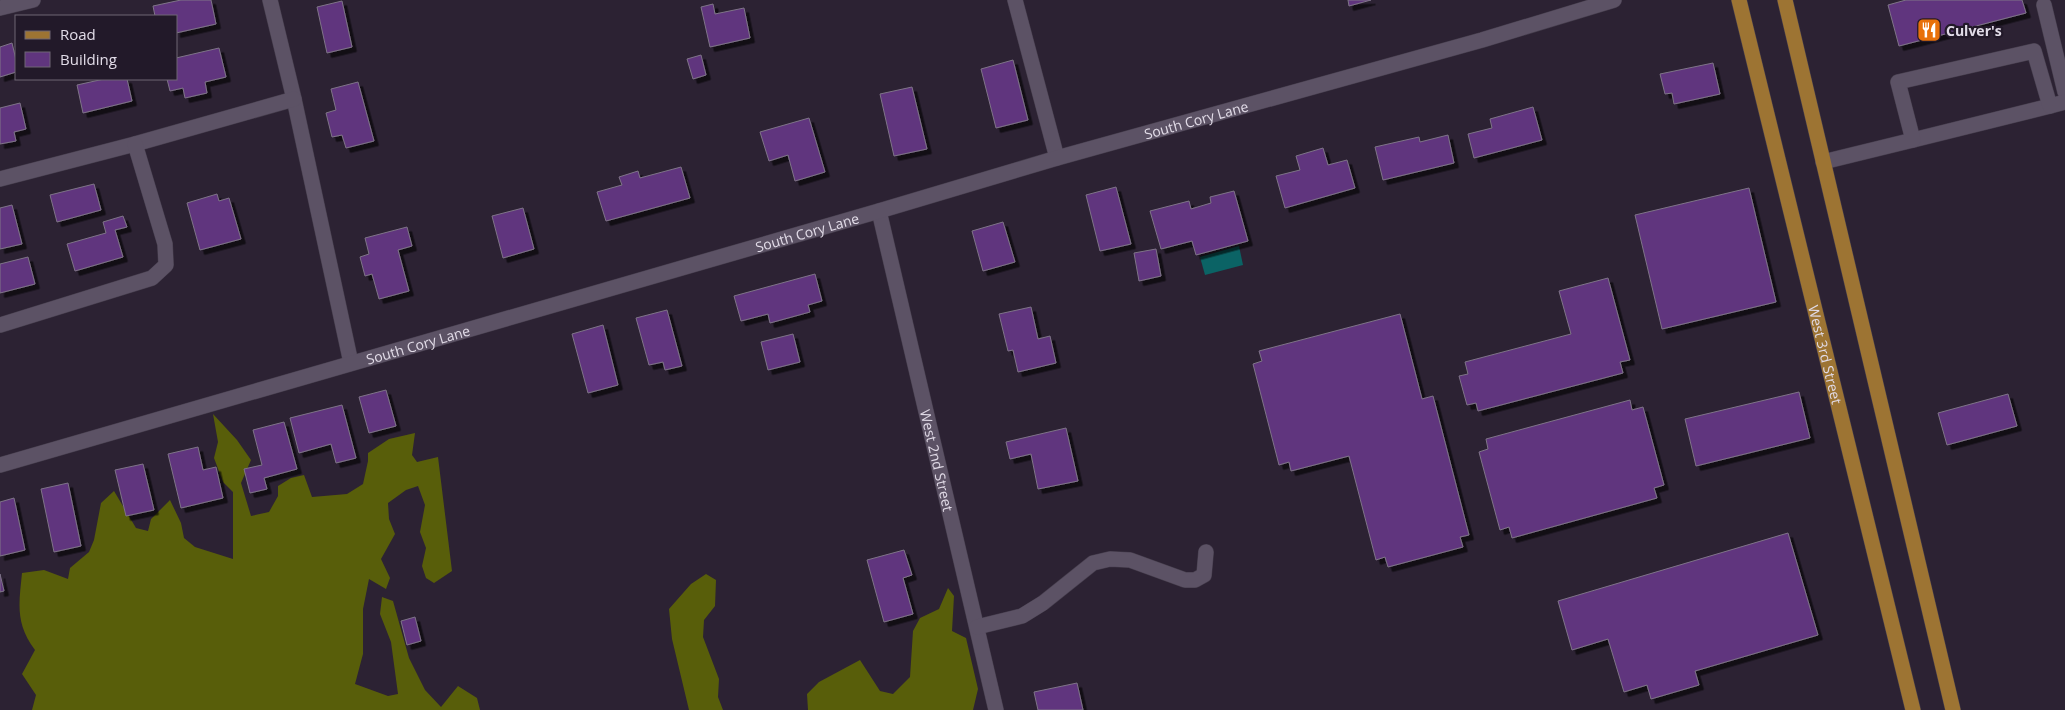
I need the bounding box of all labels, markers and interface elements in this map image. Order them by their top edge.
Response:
legend [15,15,178,80]
restaurant icon: Culver's [1916,17,1942,43]
place label: Culver's [1946,21,2002,40]
text: Road [60,24,96,44]
text: Building [60,49,117,69]
street label: South Cory Lane [1142,96,1250,143]
street label: South Cory Lane [753,208,861,256]
street label: West 3rd Street [1805,303,1847,406]
street label: South Cory Lane [364,320,472,368]
street label: West 2nd Street [916,407,959,513]

